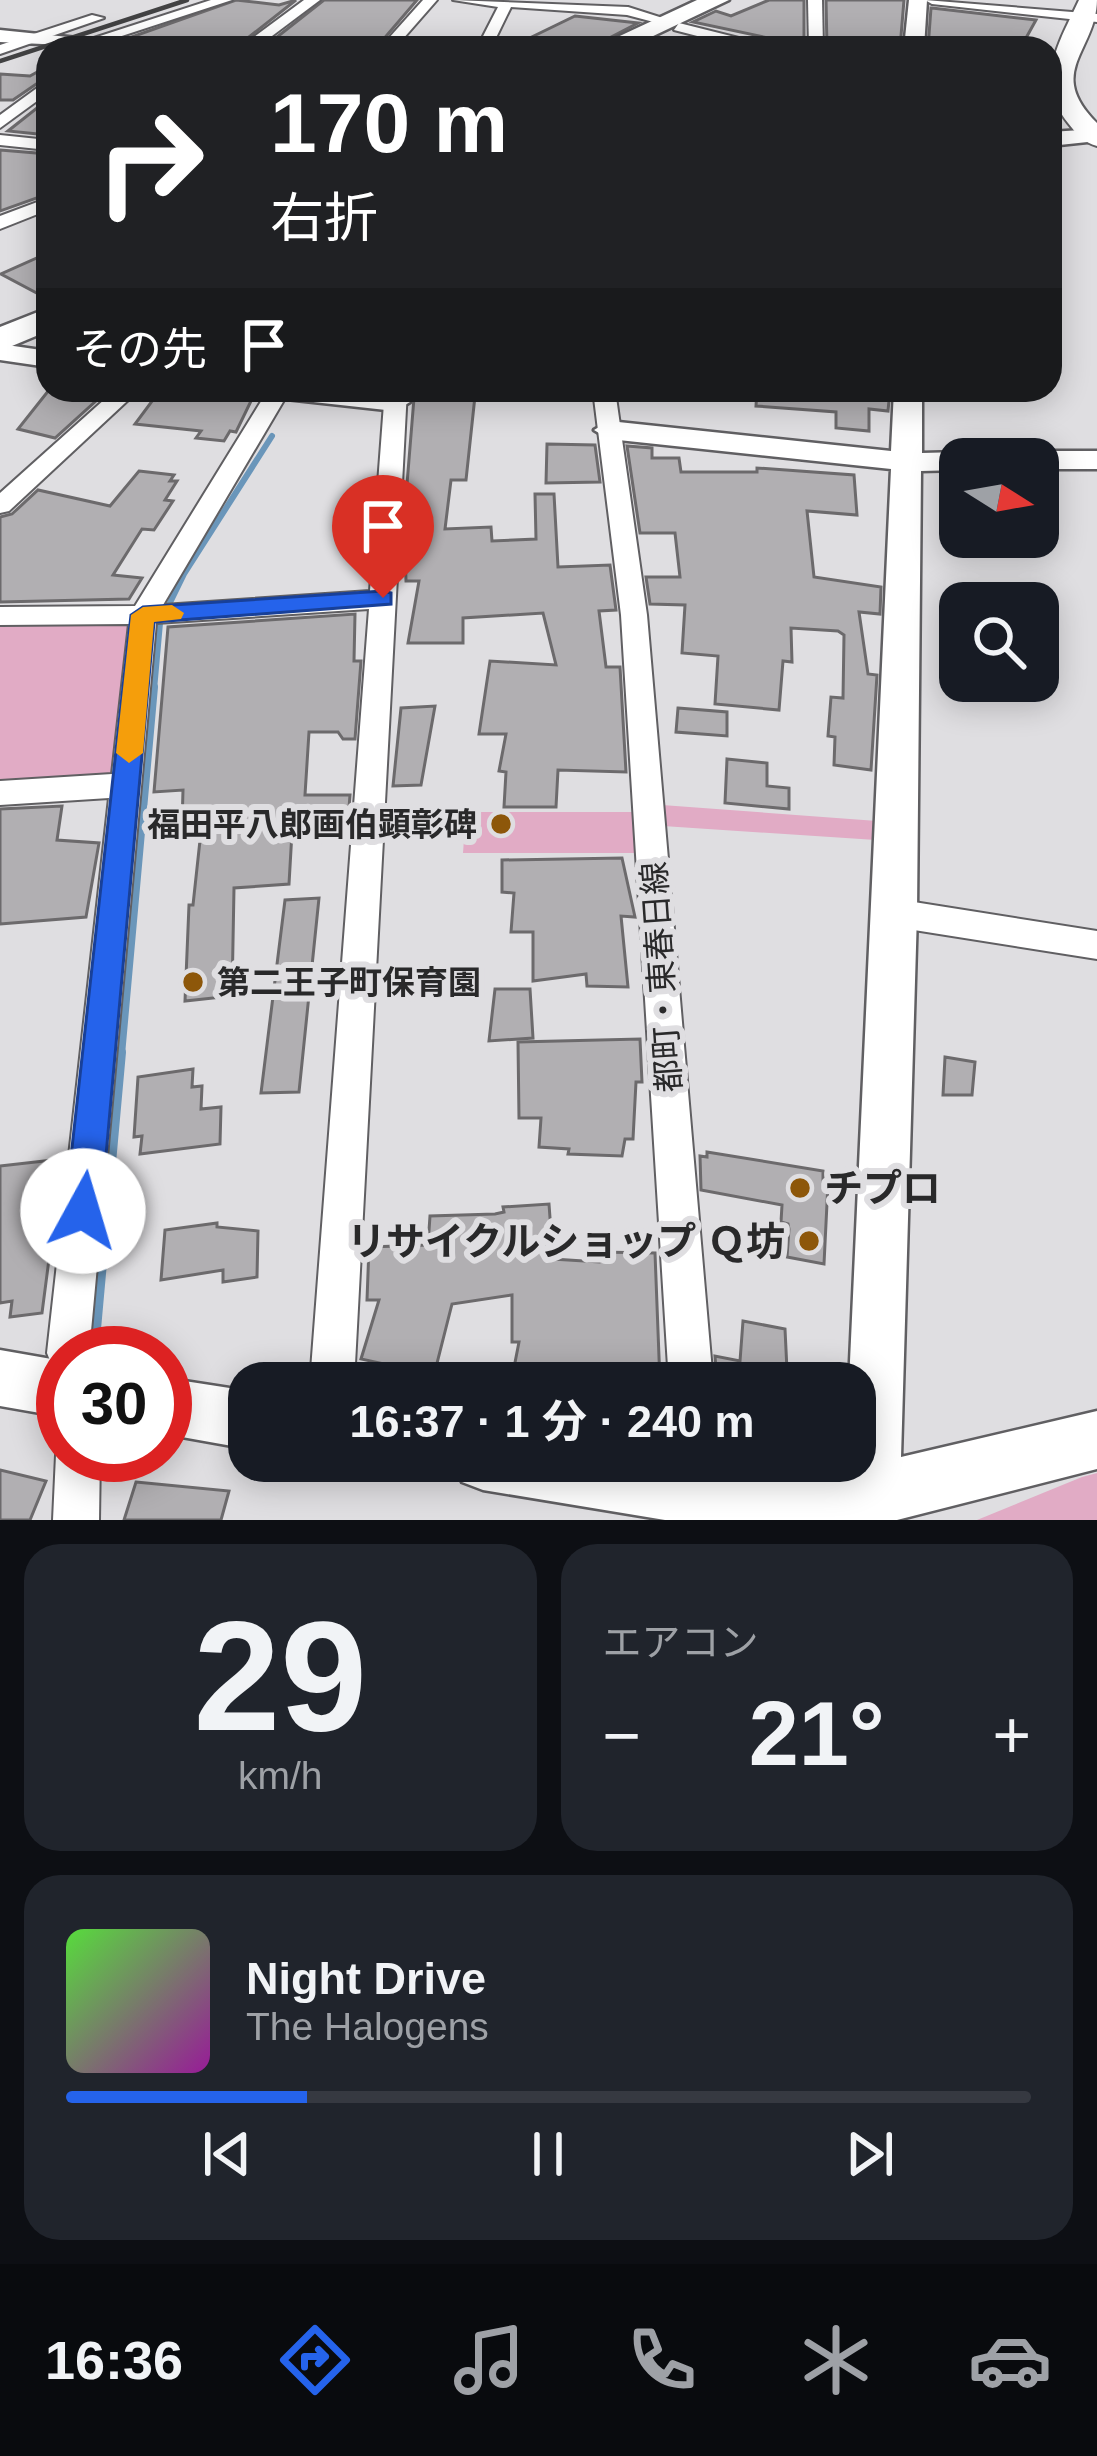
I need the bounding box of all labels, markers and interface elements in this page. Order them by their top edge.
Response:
text: 170 m [270,76,508,170]
icon: right [72,84,228,240]
text: 右折 [270,188,378,248]
icon: arrive [231,312,297,378]
text: その先 [72,324,207,375]
north arrow [939,438,1059,558]
map controls [939,438,1059,702]
pin [332,475,434,598]
icon: arrive [350,493,416,559]
button: search [939,582,1059,702]
place label: 福田平八郎画伯顕彰碑 [147,806,477,843]
marker: 福田平八郎画伯顕彰碑 [488,811,514,837]
street label: 都町・東春日線 [635,860,688,1093]
place label: 第二王子町保育園 [217,964,481,1001]
marker: 第二王子町保育園 [180,969,206,995]
position arrow [20,1148,146,1274]
place label: チプロ [824,1167,941,1210]
marker: チプロ [787,1175,813,1201]
place label: リサイクルショップ Ｑ坊 [347,1220,785,1263]
marker: リサイクルショップ Ｑ坊 [796,1228,822,1254]
speed limit sign: 30 [36,1326,192,1482]
text: 16:37 · 1 分 · 240 m [349,1396,755,1447]
text: 29 [193,1589,367,1763]
text: エアコン [603,1621,759,1664]
text: 21° [749,1684,885,1784]
text: − [603,1698,641,1772]
text: + [992,1698,1031,1772]
text: km/h [238,1754,323,1797]
text: Night Drive [246,1953,486,2004]
text: The Halogens [246,2005,489,2048]
icon: previous [194,2121,260,2187]
icon: pause [515,2121,581,2187]
icon: next [837,2121,903,2187]
icon: directions [273,2318,357,2402]
icon: music [447,2318,531,2402]
icon: phone [620,2318,704,2402]
icon: climate [794,2318,878,2402]
icon: car [968,2318,1052,2402]
text: 16:36 [45,2330,183,2390]

